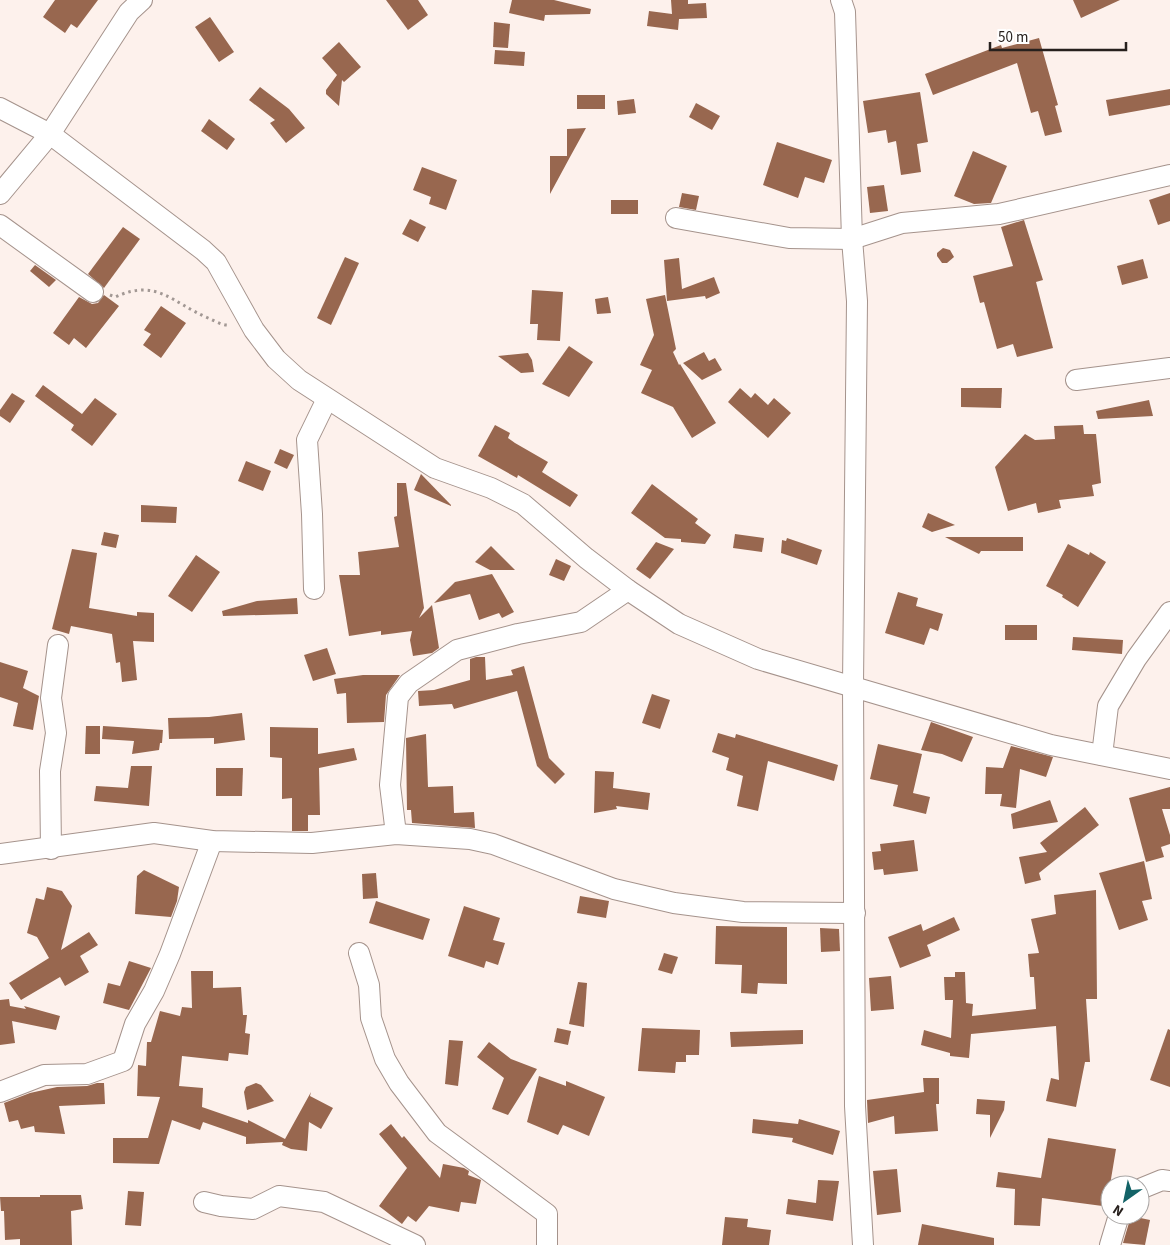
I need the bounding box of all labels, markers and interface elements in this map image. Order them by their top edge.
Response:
scale bar [990,20,1126,52]
text: 50 m [998,27,1028,48]
north arrow [1100,1175,1150,1225]
text: N [1109,1199,1128,1221]

